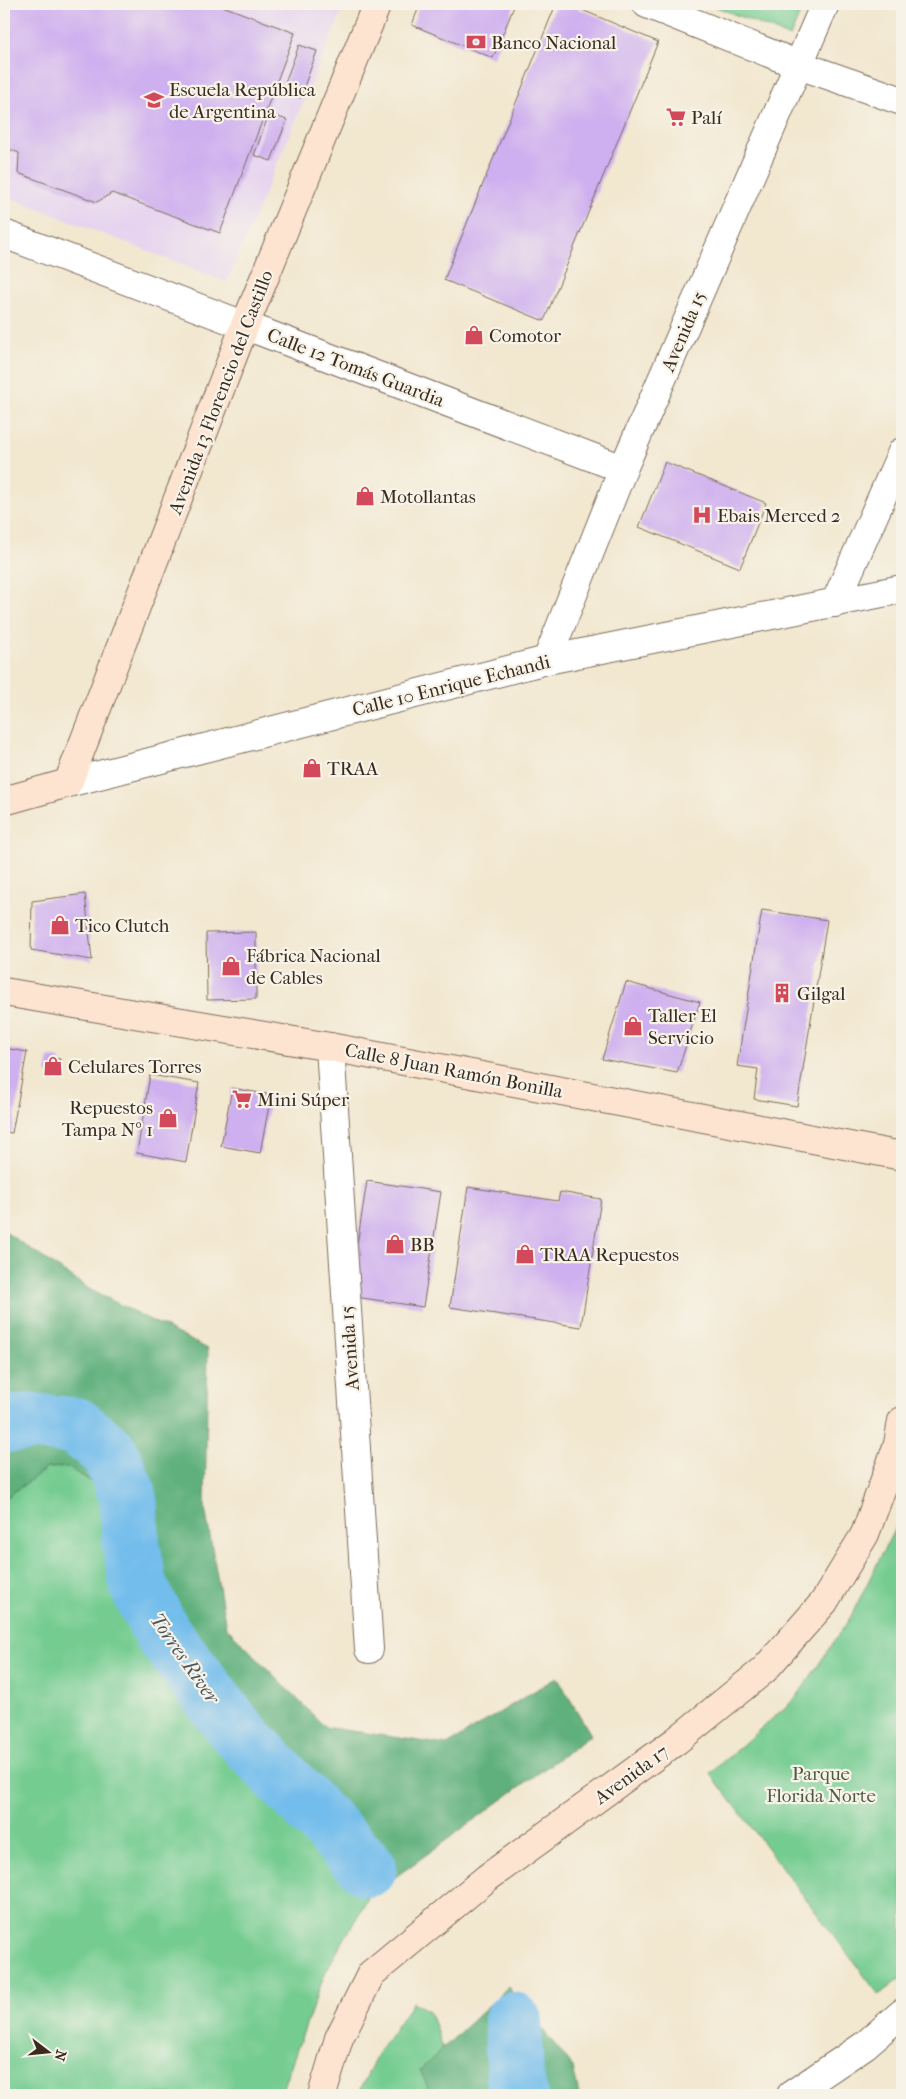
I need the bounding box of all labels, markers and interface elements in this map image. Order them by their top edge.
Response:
bank icon: Banco Nacional [465,31,487,53]
place label: Banco Nacional [491,32,616,54]
place label: Escuela República de Argentina [169,79,316,123]
school or university icon: Escuela República de Argentina [143,89,165,111]
supermarket icon: Palí [665,106,687,128]
place label: Palí [691,107,722,129]
street label: Avenida 13 Florencio del Castillo [164,267,278,518]
street label: Avenida 15 [657,288,711,376]
street label: Calle 12 Tomás Guardia [264,324,447,412]
shop icon: Comotor [463,324,485,346]
place label: Comotor [489,325,562,347]
shop icon: Motollantas [354,485,376,507]
place label: Motollantas [380,486,476,508]
hospital icon: Ebais Merced 2 [691,504,713,526]
place label: Ebais Merced 2 [717,505,841,527]
street label: Calle 10 Enrique Echandi [350,651,553,721]
shop icon: TRAA [301,757,323,779]
place label: TRAA [327,758,379,780]
shop icon: Tico Clutch [49,914,71,936]
place label: Tico Clutch [75,915,170,937]
place label: Fábrica Nacional de Cables [246,945,381,989]
shop icon: Fábrica Nacional de Cables [220,955,242,977]
building icon: Gilgal [771,982,793,1004]
place label: Gilgal [797,983,845,1005]
place label: Taller El Servicio [648,1005,717,1049]
shop icon: Taller El Servicio [622,1015,644,1037]
street label: Calle 8 Juan Ramón Bonilla [343,1039,565,1103]
shop icon: Celulares Torres [42,1055,64,1077]
place label: Celulares Torres [68,1056,202,1078]
supermarket icon: Mini Súper [231,1088,253,1110]
place label: Mini Súper [257,1089,350,1111]
place label: Repuestos Tampa Nº 1 [62,1097,153,1141]
shop icon: Repuestos Tampa Nº 1 [157,1107,179,1129]
shop icon: BB [384,1233,406,1255]
place label: BB [410,1234,435,1256]
shop icon: TRAA Repuestos [514,1243,536,1265]
place label: TRAA Repuestos [540,1244,679,1266]
street label: Avenida 15 [336,1305,364,1392]
water label: Torres River [145,1609,225,1710]
street label: Avenida 17 [589,1741,673,1810]
park label: Parque Florida Norte [766,1763,876,1807]
north arrow [22,2026,72,2076]
text: N [50,2048,70,2063]

